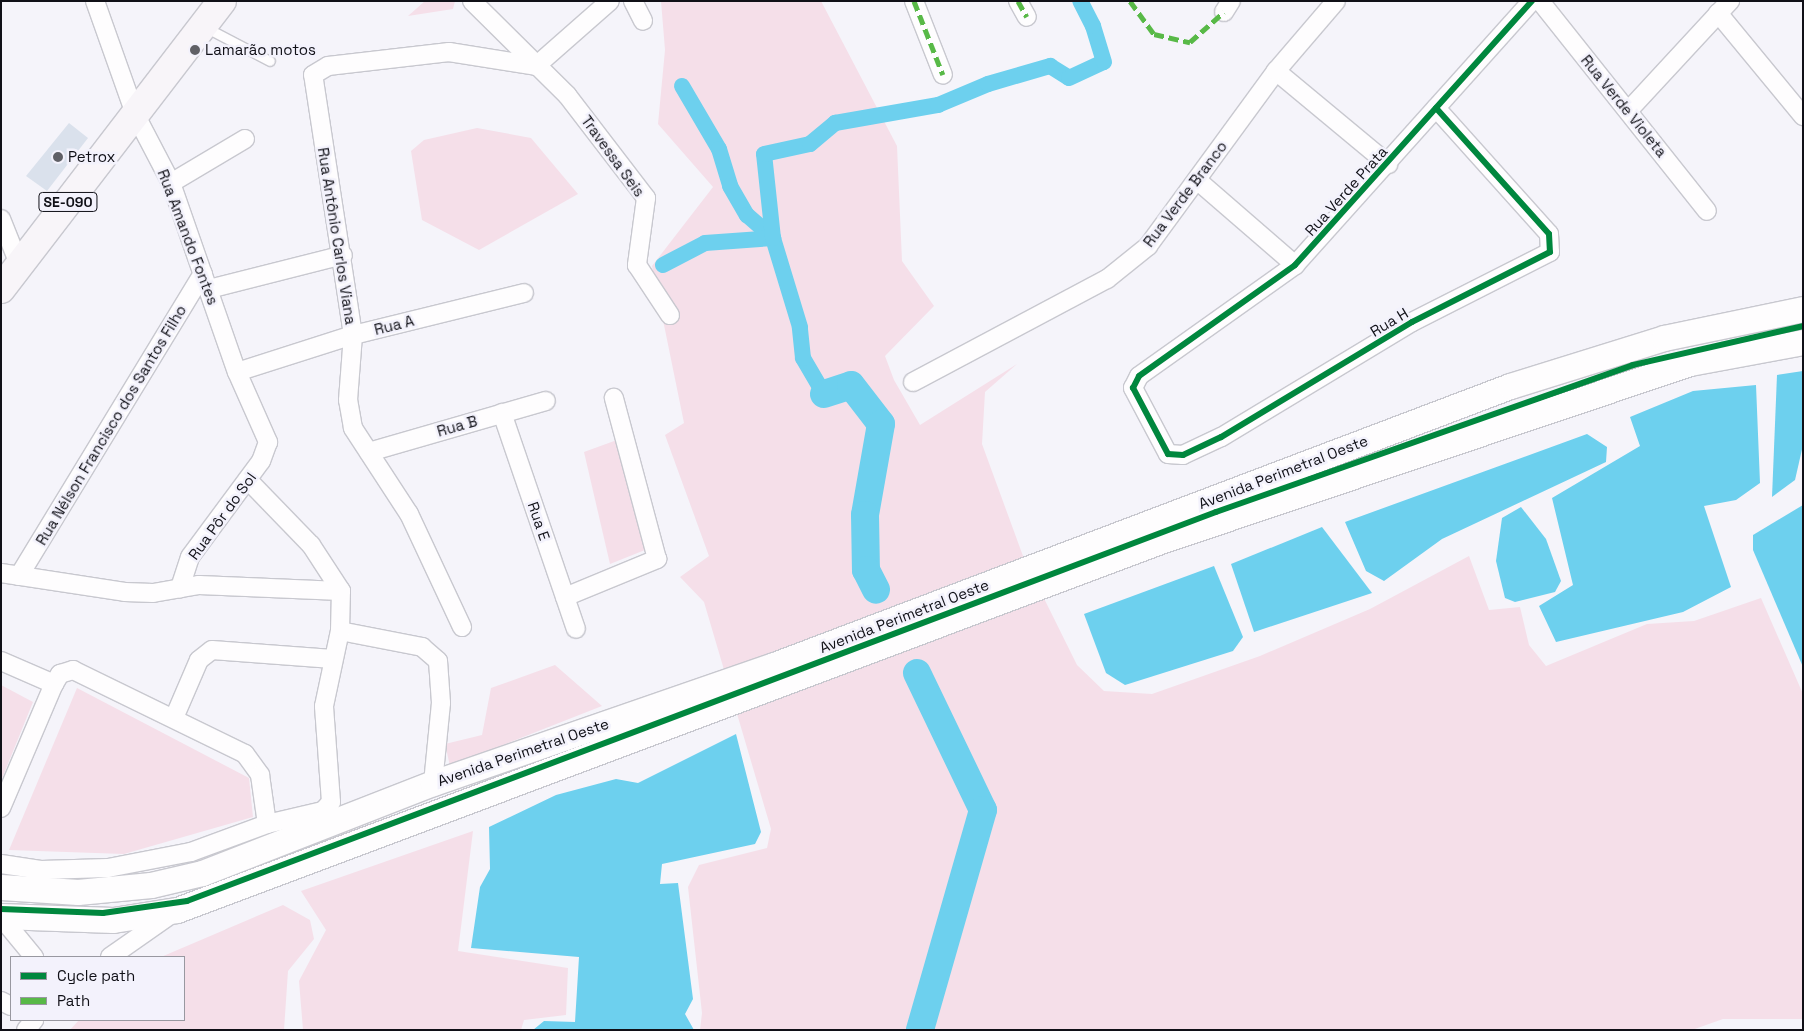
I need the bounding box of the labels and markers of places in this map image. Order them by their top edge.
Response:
place label: Lamarão motos [205,41,316,59]
marker: Lamarão motos [189,44,201,56]
place label: Petrox [68,148,115,166]
marker: Petrox [52,151,64,163]

